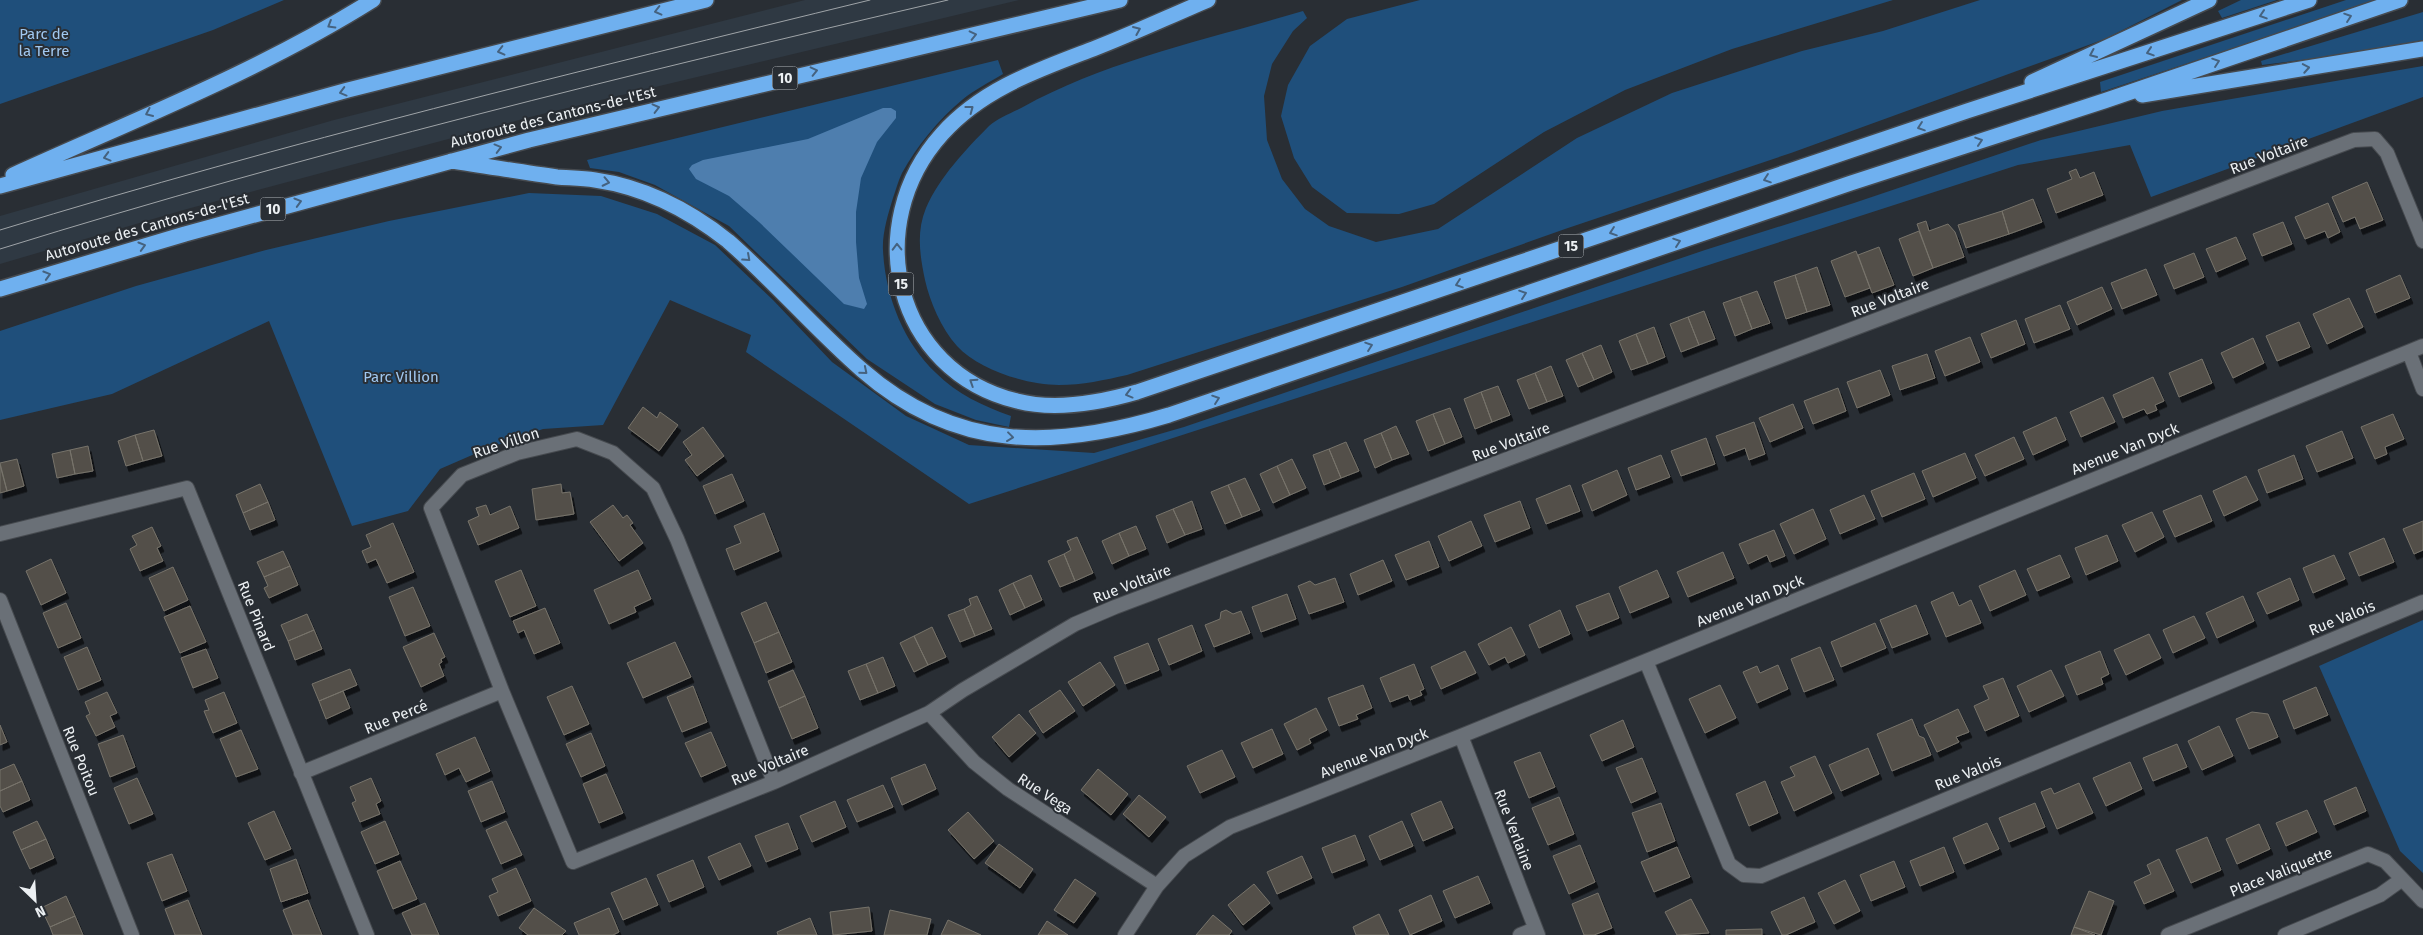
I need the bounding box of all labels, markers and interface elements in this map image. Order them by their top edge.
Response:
one-way arrow [654,5,663,16]
one-way arrow [2259,10,2267,20]
one-way arrow [2344,13,2352,23]
one-way arrow [328,19,337,29]
park label: Parc de la Terre [19,25,69,60]
one-way arrow [1132,26,1141,37]
one-way arrow [968,30,977,41]
one-way arrow [496,45,505,56]
one-way arrow [2147,47,2155,57]
one-way arrow [2089,48,2098,59]
one-way arrow [2211,58,2220,68]
one-way arrow [2301,64,2310,74]
road number: 10 [772,66,798,90]
one-way arrow [810,67,819,77]
street label: Autoroute des Cantons-de-l'Est [448,83,658,151]
one-way arrow [340,86,348,96]
one-way arrow [652,103,660,114]
one-way arrow [964,106,973,114]
one-way arrow [145,107,154,118]
one-way arrow [1917,121,1925,131]
street label: Rue Voltaire [2227,132,2311,178]
one-way arrow [1975,137,1983,147]
one-way arrow [494,143,503,154]
one-way arrow [103,151,111,161]
one-way arrow [1763,174,1771,184]
one-way arrow [602,176,611,187]
street label: Autoroute des Cantons-de-l'Est [43,189,252,265]
one-way arrow [294,197,303,208]
road number: 10 [260,198,286,220]
one-way arrow [1609,226,1618,236]
road number: 15 [1558,235,1584,258]
one-way arrow [1672,237,1681,247]
one-way arrow [137,241,146,252]
one-way arrow [892,243,902,250]
one-way arrow [742,252,751,261]
one-way arrow [42,270,50,280]
road number: 15 [888,272,914,296]
street label: Rue Voltaire [1848,275,1932,321]
one-way arrow [1455,278,1464,288]
one-way arrow [1518,290,1527,300]
one-way arrow [1365,342,1373,352]
one-way arrow [858,366,867,374]
park label: Parc Villion [363,368,439,386]
one-way arrow [969,379,978,388]
one-way arrow [1126,389,1134,399]
one-way arrow [1211,395,1219,405]
street label: Rue Voltaire [1469,419,1553,465]
street label: Avenue Van Dyck [2069,419,2182,479]
street label: Rue Villon [471,424,541,462]
one-way arrow [1006,431,1014,441]
street label: Rue Voltaire [1090,561,1174,607]
street label: Avenue Van Dyck [1694,571,1807,631]
street label: Rue Pinard [234,578,278,654]
street label: Rue Valois [2306,597,2378,639]
street label: Rue Percé [362,696,430,738]
street label: Rue Poitou [59,723,103,799]
street label: Avenue Van Dyck [1317,724,1431,782]
street label: Rue Voltaire [729,741,811,789]
street label: Rue Valois [1932,752,2004,794]
street label: Rue Vega [1014,770,1076,818]
street label: Rue Verlaine [1490,787,1538,873]
street label: Place Valiquette [2227,843,2335,901]
north arrow [10,875,60,925]
text: N [32,902,48,921]

